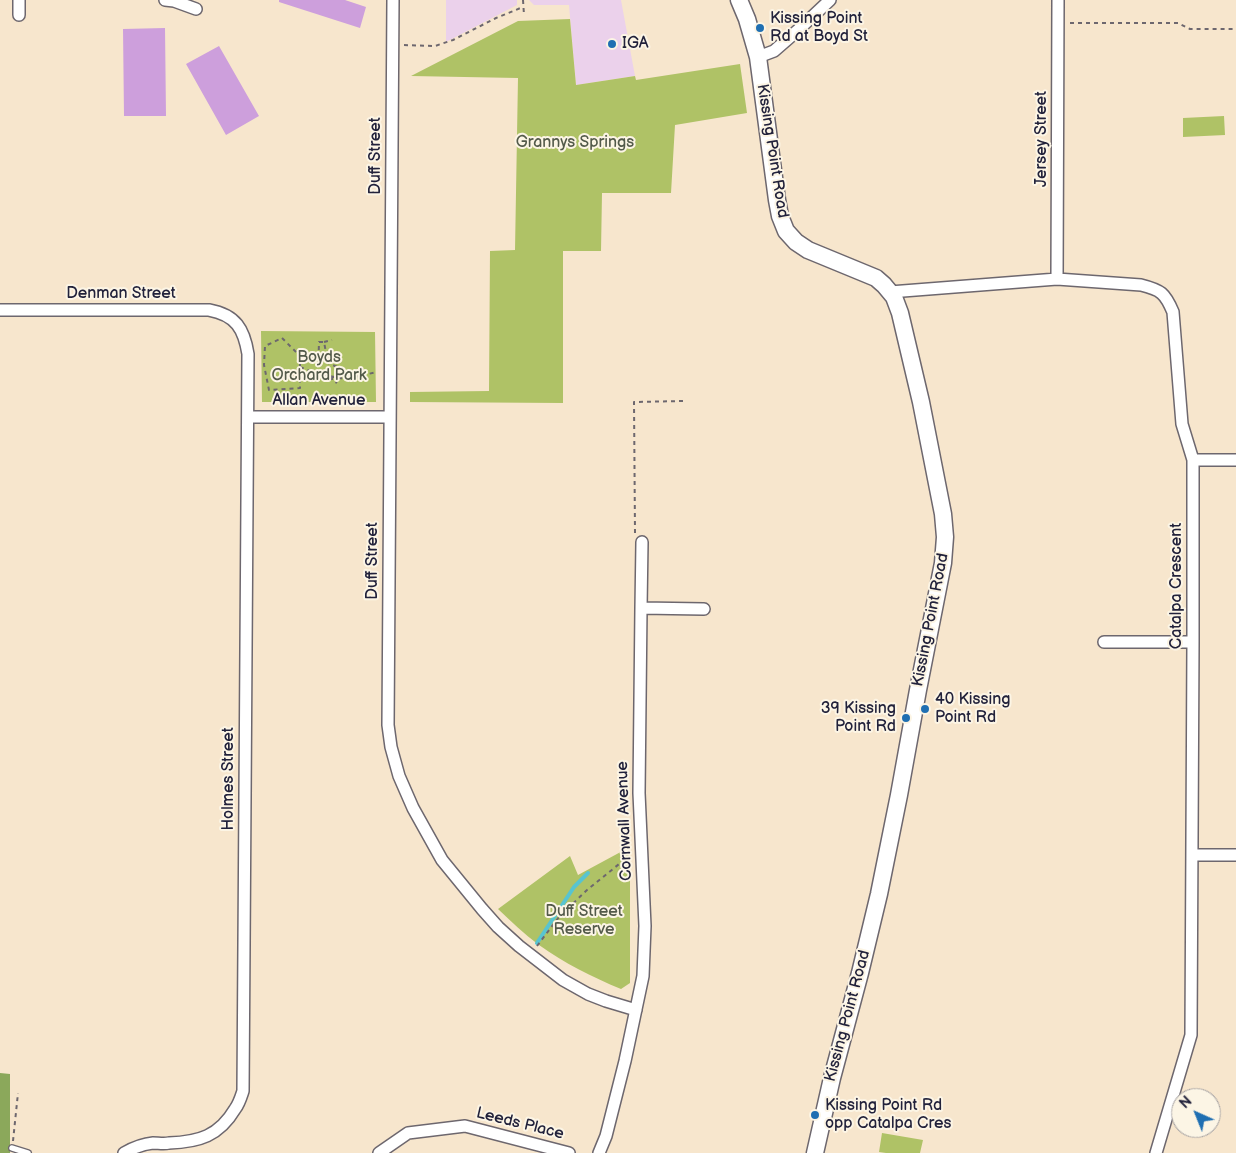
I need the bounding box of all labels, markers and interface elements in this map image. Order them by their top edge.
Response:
place label: Kissing Point Rd at Boyd St [770,9,868,47]
marker: Kissing Point Rd at Boyd St [754,22,766,34]
place label: IGA [622,34,648,54]
marker: IGA [606,38,618,50]
street label: Kissing Point Road [752,83,792,219]
street label: Jersey Street [1032,91,1052,187]
street label: Duff Street [366,117,386,195]
park label: Grannys Springs [516,133,634,153]
street label: Denman Street [66,284,176,304]
park label: Boyds Orchard Park [271,348,367,386]
street label: Allan Avenue [273,391,365,411]
street label: Duff Street [363,522,383,600]
street label: Catalpa Crescent [1167,523,1187,649]
street label: Kissing Point Road [909,552,953,688]
place label: 40 Kissing Point Rd [935,690,1010,728]
place label: 39 Kissing Point Rd [821,699,896,737]
marker: 40 Kissing Point Rd [919,703,931,715]
marker: 39 Kissing Point Rd [900,712,912,724]
street label: Holmes Street [219,727,239,831]
street label: Cornwall Avenue [613,761,637,881]
park label: Duff Street Reserve [545,902,623,940]
street label: Kissing Point Road [821,948,875,1084]
north arrow [1171,1088,1221,1138]
text: N [1176,1093,1196,1112]
place label: Kissing Point Rd opp Catalpa Cres [825,1096,951,1134]
street label: Leeds Place [474,1104,566,1144]
marker: Kissing Point Rd opp Catalpa Cres [809,1109,821,1121]

